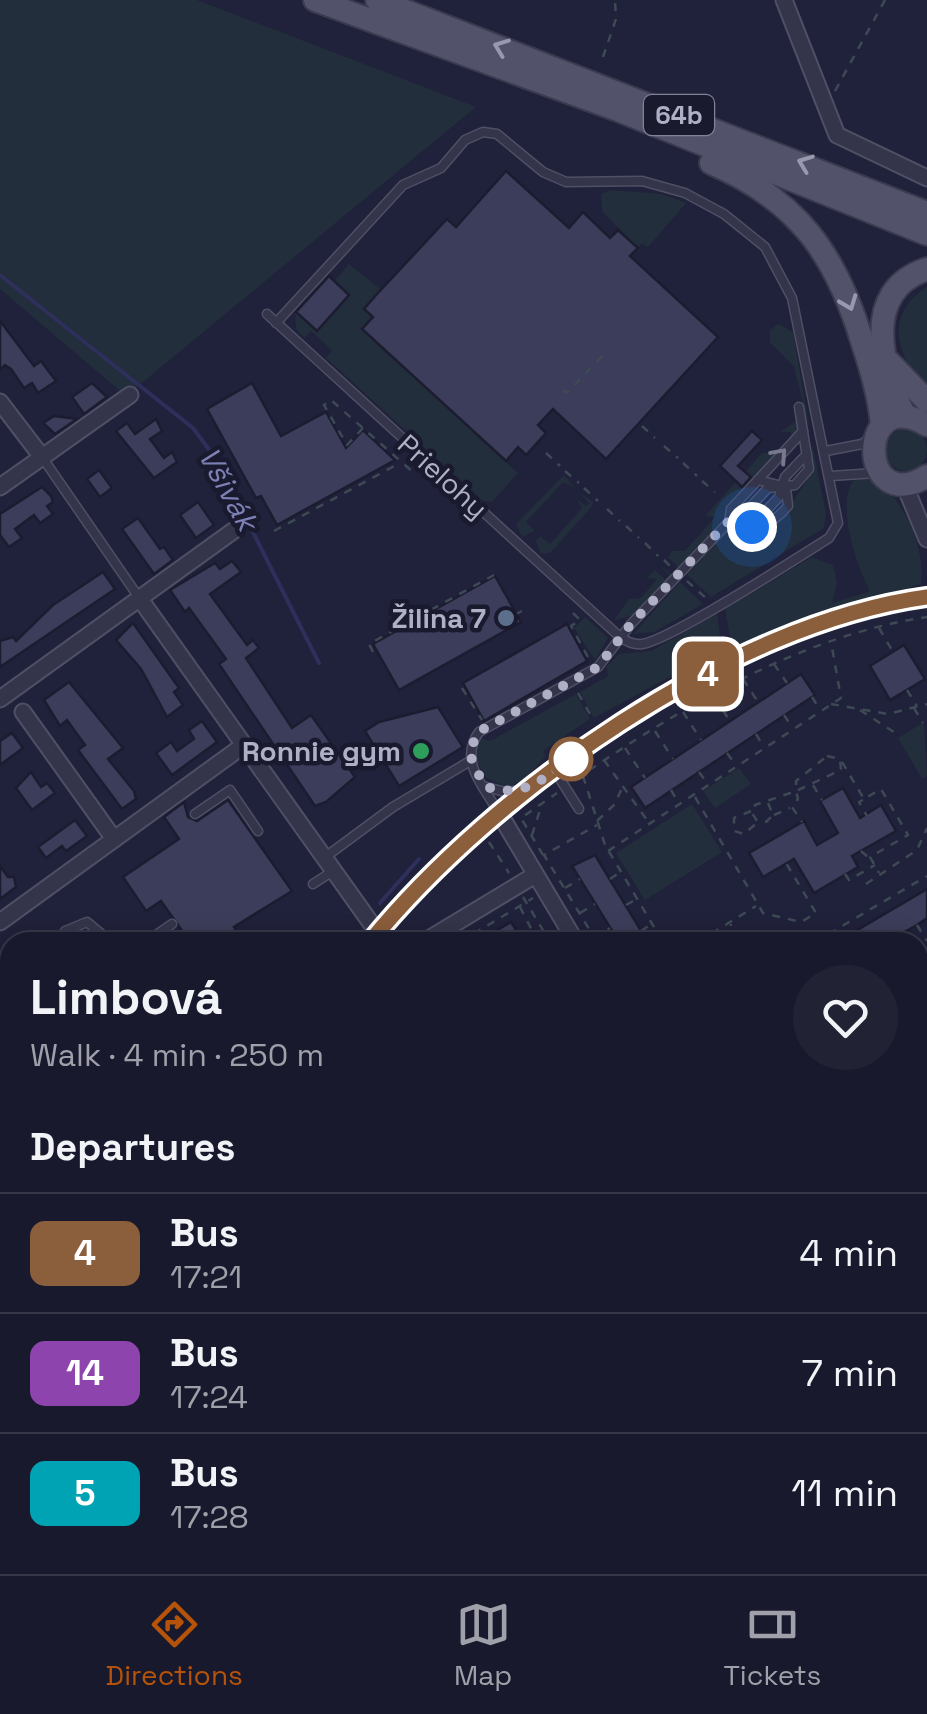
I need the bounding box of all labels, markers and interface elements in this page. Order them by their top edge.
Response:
one-way arrow [493,38,510,59]
road number: 64b [644,95,714,135]
one-way arrow [797,154,814,174]
one-way arrow [837,293,857,311]
street label: Prielohy [390,426,496,526]
water label: Všivák [190,440,269,540]
one-way arrow [769,448,787,467]
your location [727,502,777,552]
place label: Žilina 7 [391,600,486,636]
marker: Žilina 7 [495,607,517,629]
line badge: 4 [676,642,740,706]
text: 4 [697,652,719,696]
place label: Ronnie gym [242,733,401,769]
unlabelled marker [550,738,592,780]
marker: Ronnie gym [410,740,432,762]
button: heart [793,965,898,1070]
text: Limbová [30,967,223,1028]
text: Walk · 4 min · 250 m [30,1035,324,1075]
text: Departures [30,1123,235,1171]
text: Bus [170,1209,239,1257]
text: 4 min [799,1229,898,1277]
text: 4 [74,1231,96,1275]
text: 17:21 [170,1257,242,1297]
text: Bus [170,1329,239,1377]
text: 7 min [802,1349,898,1397]
text: 14 [66,1351,104,1395]
text: 17:24 [170,1377,248,1417]
text: Bus [170,1449,239,1497]
text: 11 min [791,1469,898,1517]
text: 5 [74,1471,96,1515]
text: 17:28 [170,1497,249,1537]
tab: Directions [106,1597,243,1693]
tab: Map [454,1597,512,1693]
tab: Tickets [724,1597,821,1693]

